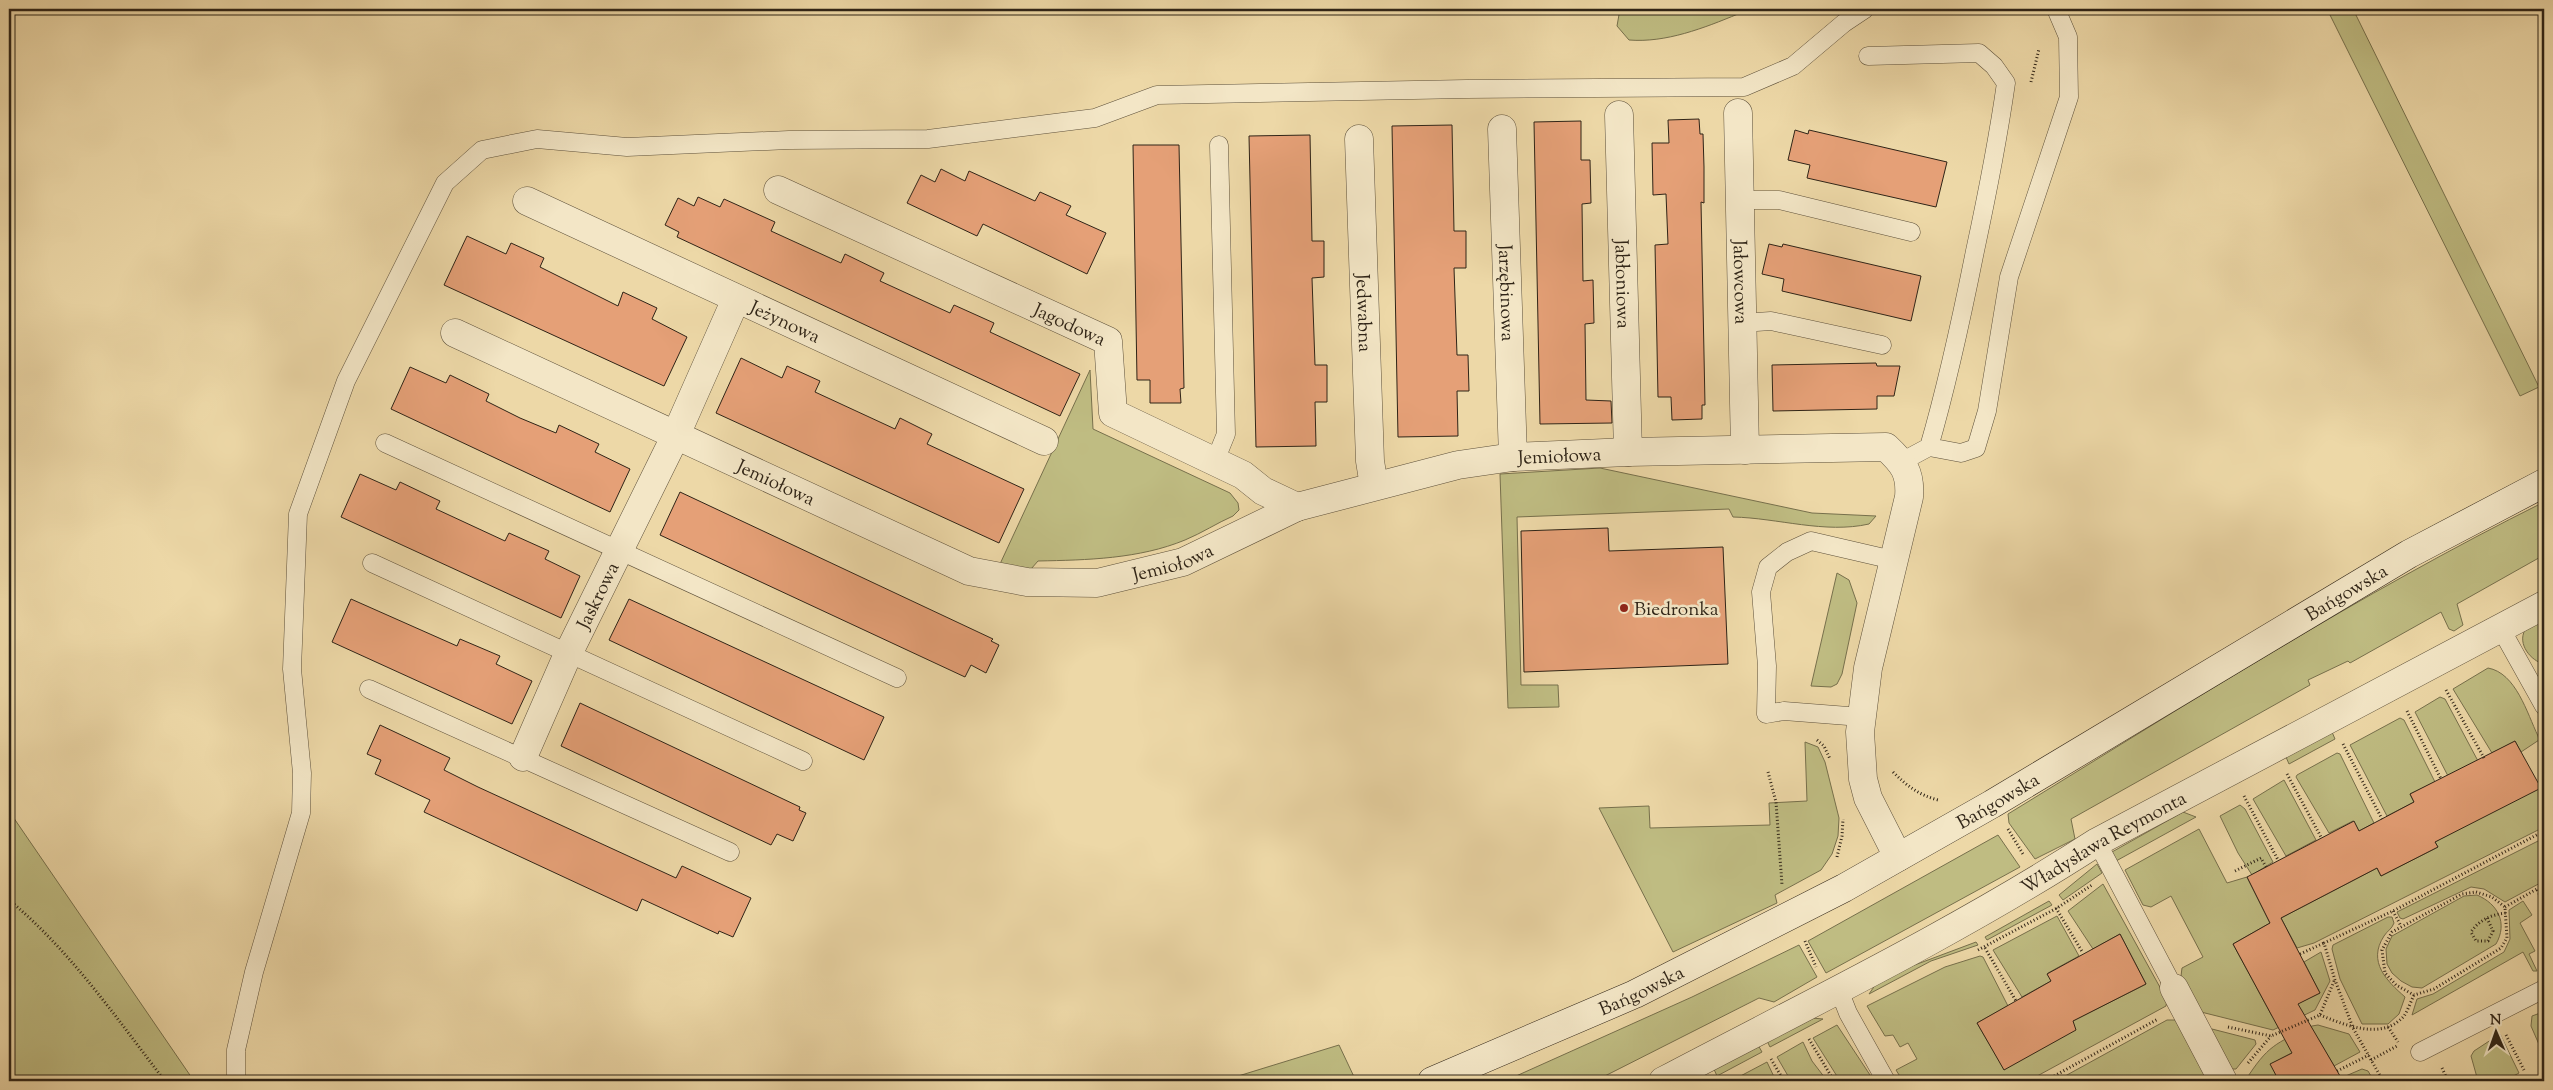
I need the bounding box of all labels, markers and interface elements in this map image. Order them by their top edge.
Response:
street label: Jabłoniowa [1606,238,1636,329]
street label: Jałowcowa [1725,239,1753,325]
street label: Jarzębinowa [1490,243,1520,342]
street label: Jedwabna [1348,272,1377,353]
street label: Jeżynowa [744,295,824,351]
street label: Jagodowa [1027,297,1110,354]
street label: Jemiołowa [1516,442,1602,473]
street label: Jemiołowa [731,454,819,514]
street label: Jemiołowa [1129,538,1219,590]
street label: Jaskrowa [571,558,627,635]
street label: Bańgowska [2301,559,2394,629]
place label: Biedronka [1634,597,1719,624]
marker: Biedronka [1618,602,1630,614]
street label: Bańgowska [1952,767,2045,837]
street label: Władysława Reymonta [2017,786,2192,902]
street label: Bańgowska [1595,960,1690,1024]
north arrow [2470,1008,2520,1058]
text: N [2490,1011,2502,1031]

